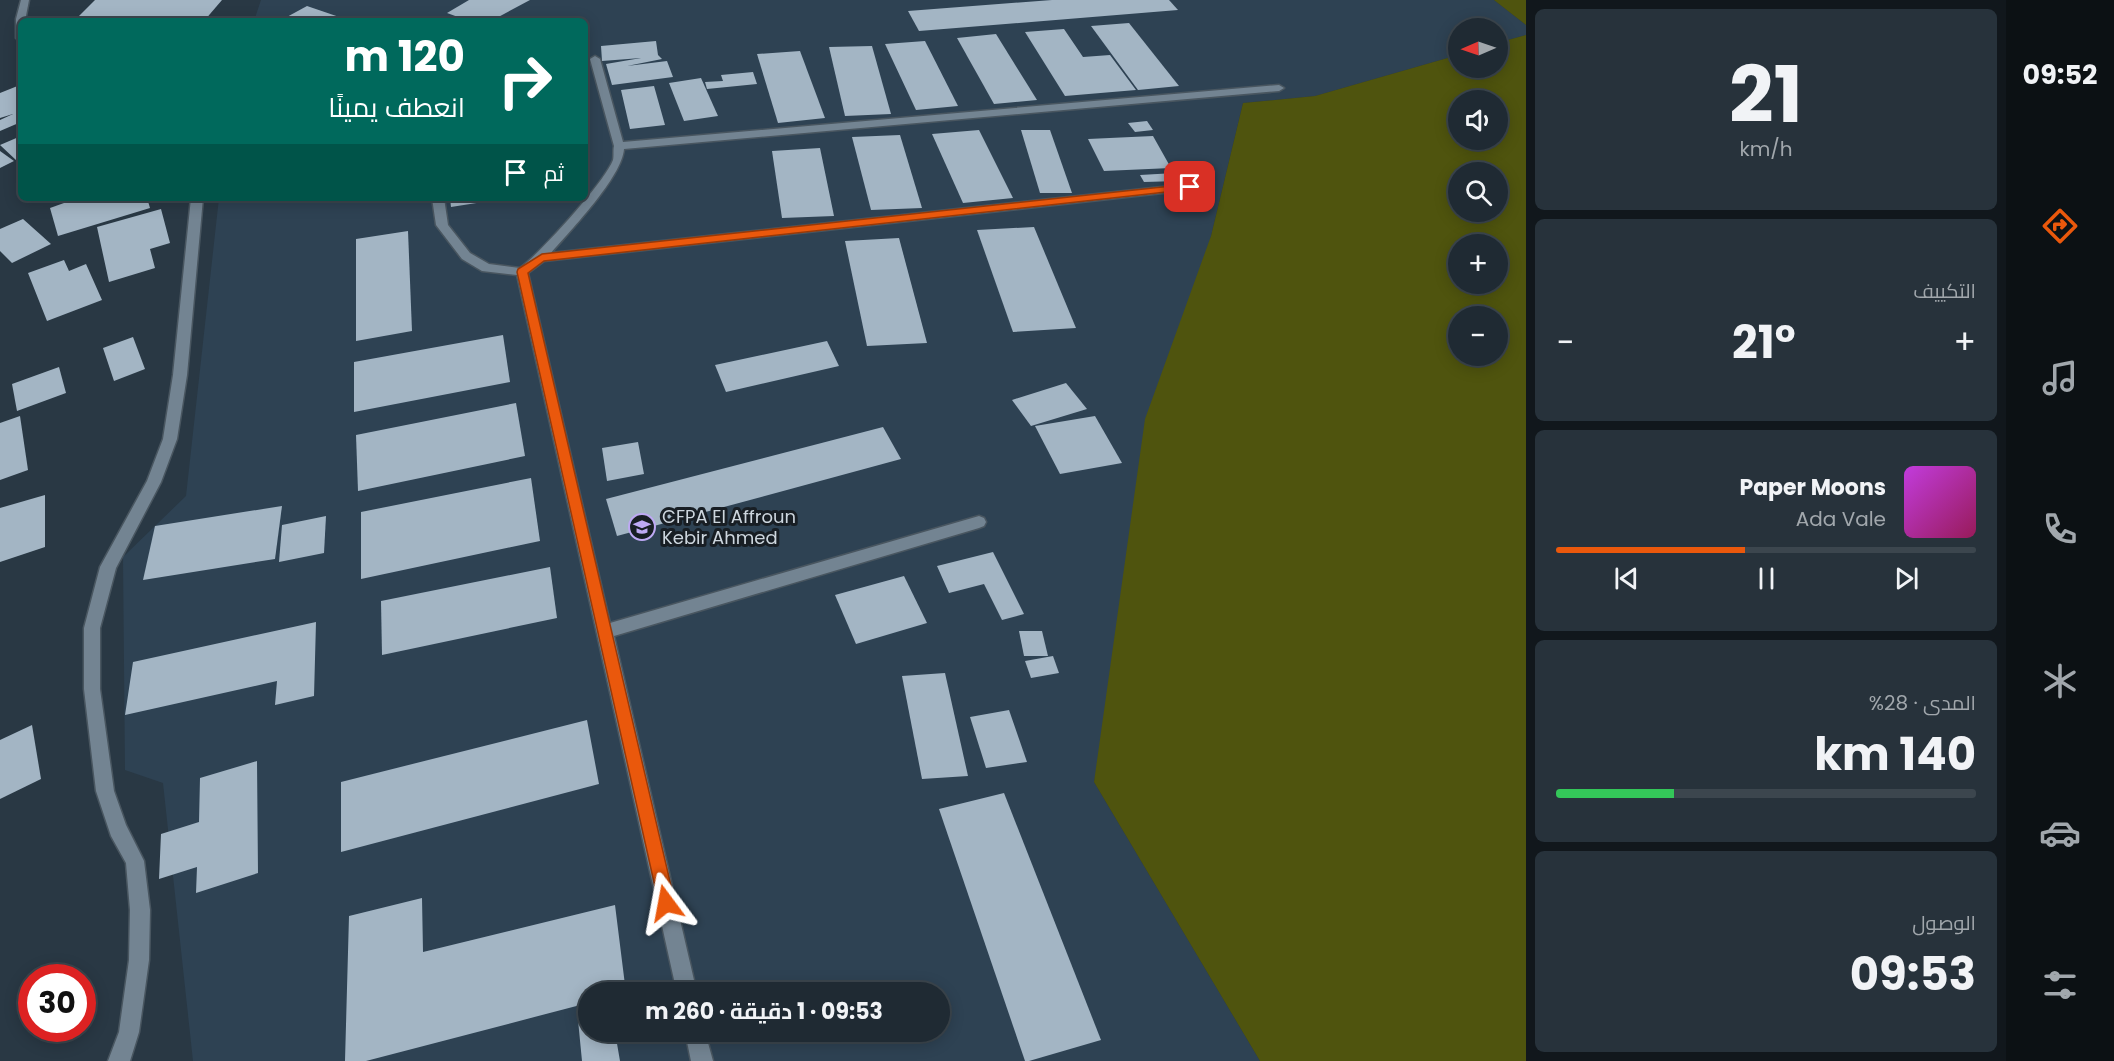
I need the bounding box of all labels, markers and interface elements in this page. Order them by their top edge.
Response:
north arrow [1448,18,1508,78]
map controls [1448,18,1508,366]
text: 120 m [344,27,465,86]
text: 21 [1729,40,1803,149]
icon: right [486,42,564,120]
text: 09:52 [2023,56,2097,93]
text: انعطف يمينًا [328,89,465,126]
button: sound [1448,90,1508,150]
text: km/h [1739,135,1793,163]
icon: arrive [499,156,532,189]
text: ثم [544,158,564,189]
pin [1164,161,1215,212]
button: search [1448,162,1508,222]
icon: arrive [1173,170,1206,203]
icon: directions [2039,205,2081,247]
button: + [1448,234,1508,294]
text: التكييف [1913,277,1976,305]
button: − [1448,306,1508,366]
text: 21° [1732,311,1796,374]
text: − [1556,319,1574,366]
text: + [1953,319,1976,366]
icon: music [2039,357,2081,399]
text: Paper Moons [1739,472,1886,503]
place label: CFPA El Affroun Kebir Ahmed [662,504,796,550]
text: Ada Vale [1796,505,1886,533]
icon: phone [2039,508,2081,550]
school or university icon: CFPA El Affroun Kebir Ahmed [627,512,657,542]
icon: previous [1610,562,1643,595]
icon: pause [1750,562,1783,595]
icon: next [1890,562,1923,595]
icon: climate [2039,660,2081,702]
text: المدى · 28% [1869,689,1976,717]
text: 140 km [1814,723,1976,786]
icon: car [2039,812,2081,854]
position arrow [634,871,698,935]
text: الوصول [1912,909,1976,937]
text: 09:53 [1850,943,1976,1006]
speed limit sign: 30 [18,964,96,1042]
icon: filters [2039,964,2081,1006]
text: 09:53 · 1 دقيقة · 260 m [645,996,883,1027]

